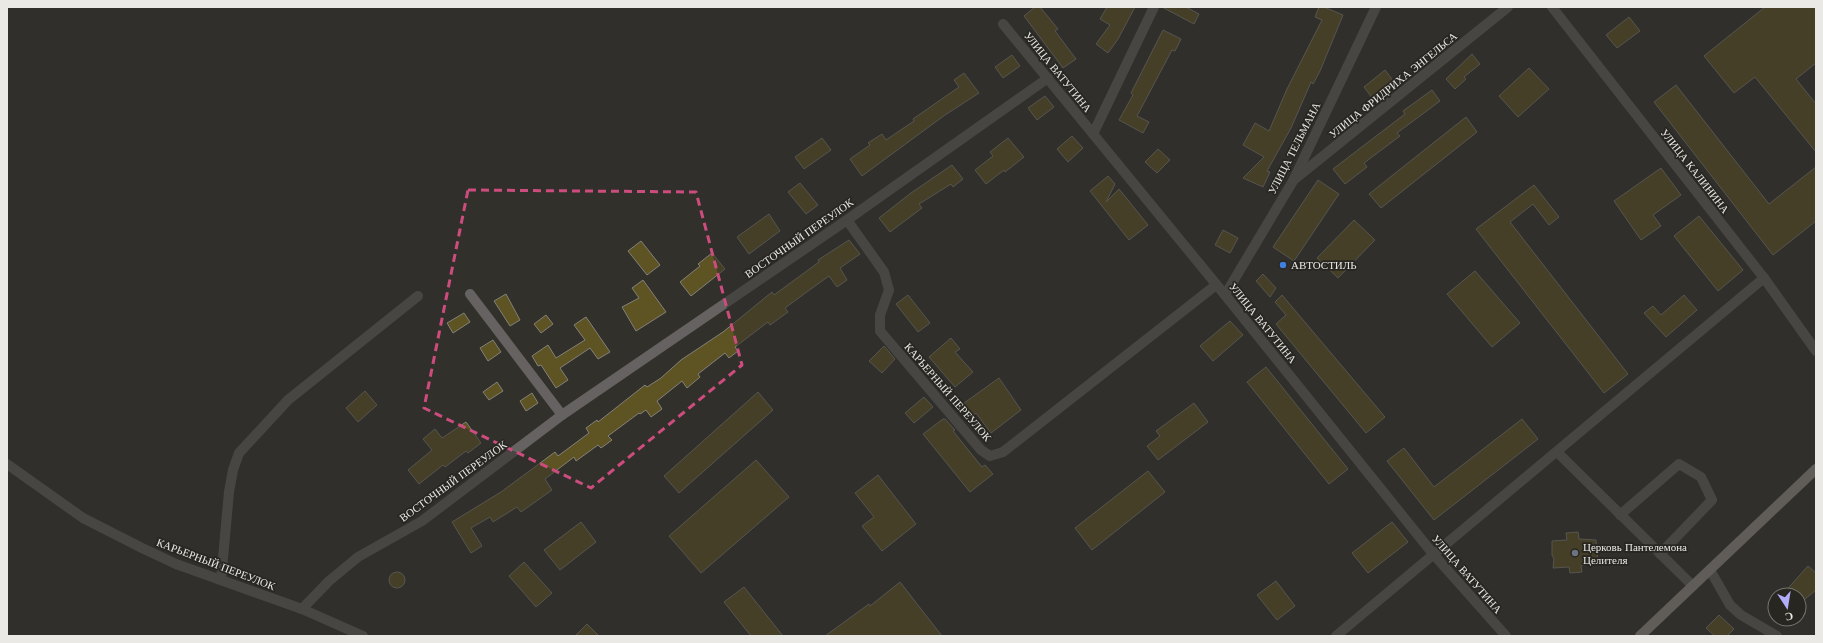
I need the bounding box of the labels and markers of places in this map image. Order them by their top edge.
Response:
place label: АВТОСТИЛЬ [1291,258,1357,272]
marker: АВТОСТИЛЬ [1278,260,1288,270]
place label: Церковь Пантелемона Целителя [1583,540,1687,567]
marker: Церковь Пантелемона Целителя [1570,548,1580,558]

